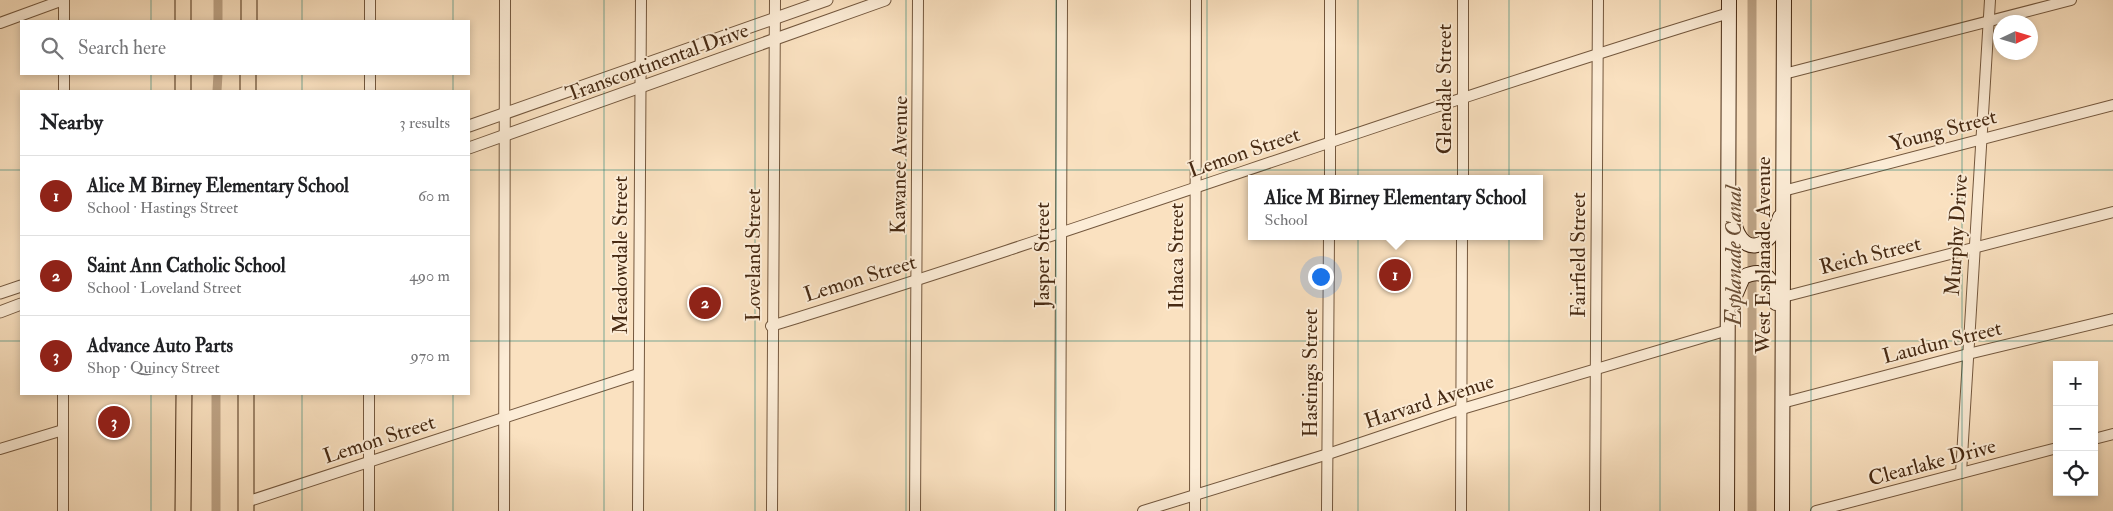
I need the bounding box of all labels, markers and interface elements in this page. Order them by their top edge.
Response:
north arrow [1993,15,2038,60]
street label: Transcontinental Drive [562,17,753,108]
search box [20,20,470,75]
street label: Glendale Street [1431,24,1458,154]
icon: search [38,34,66,62]
text: Search here [78,36,166,60]
street label: Kawanee Avenue [885,95,914,234]
street label: Young Street [1887,103,2000,158]
text: Nearby [40,109,103,136]
text: 3 results [399,113,450,133]
street label: Lemon Street [1185,121,1304,184]
street label: West Esplanade Avenue [1750,156,1777,355]
street label: Murphy Drive [1939,173,1974,297]
text: Alice M Birney Elementary School [87,174,349,198]
popup [1248,175,1543,240]
street label: Meadowdale Street [607,176,634,334]
water label: Esplanade Canal [1720,184,1748,328]
text: 1 [53,186,59,206]
text: 60 m [418,186,450,206]
text: Alice M Birney Elementary School [1265,186,1526,210]
street label: Loveland Street [740,188,767,322]
street label: Fairfield Street [1565,192,1592,318]
text: School · Hastings Street [87,198,238,218]
street label: Jasper Street [1029,202,1056,309]
street label: Ithaca Street [1163,202,1190,309]
text: School [1265,210,1308,230]
street label: Reich Street [1817,230,1924,281]
street label: Lemon Street [801,249,920,308]
text: Saint Ann Catholic School [87,254,286,278]
pin: 1 [1379,256,1411,294]
your location [1308,264,1334,290]
text: 2 [52,266,60,286]
text: 490 m [409,266,450,286]
text: School · Loveland Street [87,278,241,298]
pin: 2 [689,284,721,322]
street label: Hastings Street [1297,308,1324,437]
street label: Laudun Street [1880,315,2005,370]
text: Advance Auto Parts [87,334,233,358]
text: 3 [53,346,59,366]
text: 970 m [411,346,450,366]
text: Shop · Quincy Street [87,358,220,378]
map controls [2053,361,2098,496]
button: + [2053,361,2098,406]
street label: Harvard Avenue [1361,368,1498,435]
pin: 3 [98,403,130,441]
button: − [2053,406,2098,451]
street label: Lemon Street [320,409,439,470]
street label: Clearlake Drive [1865,432,1999,492]
button: locate [2053,451,2098,496]

